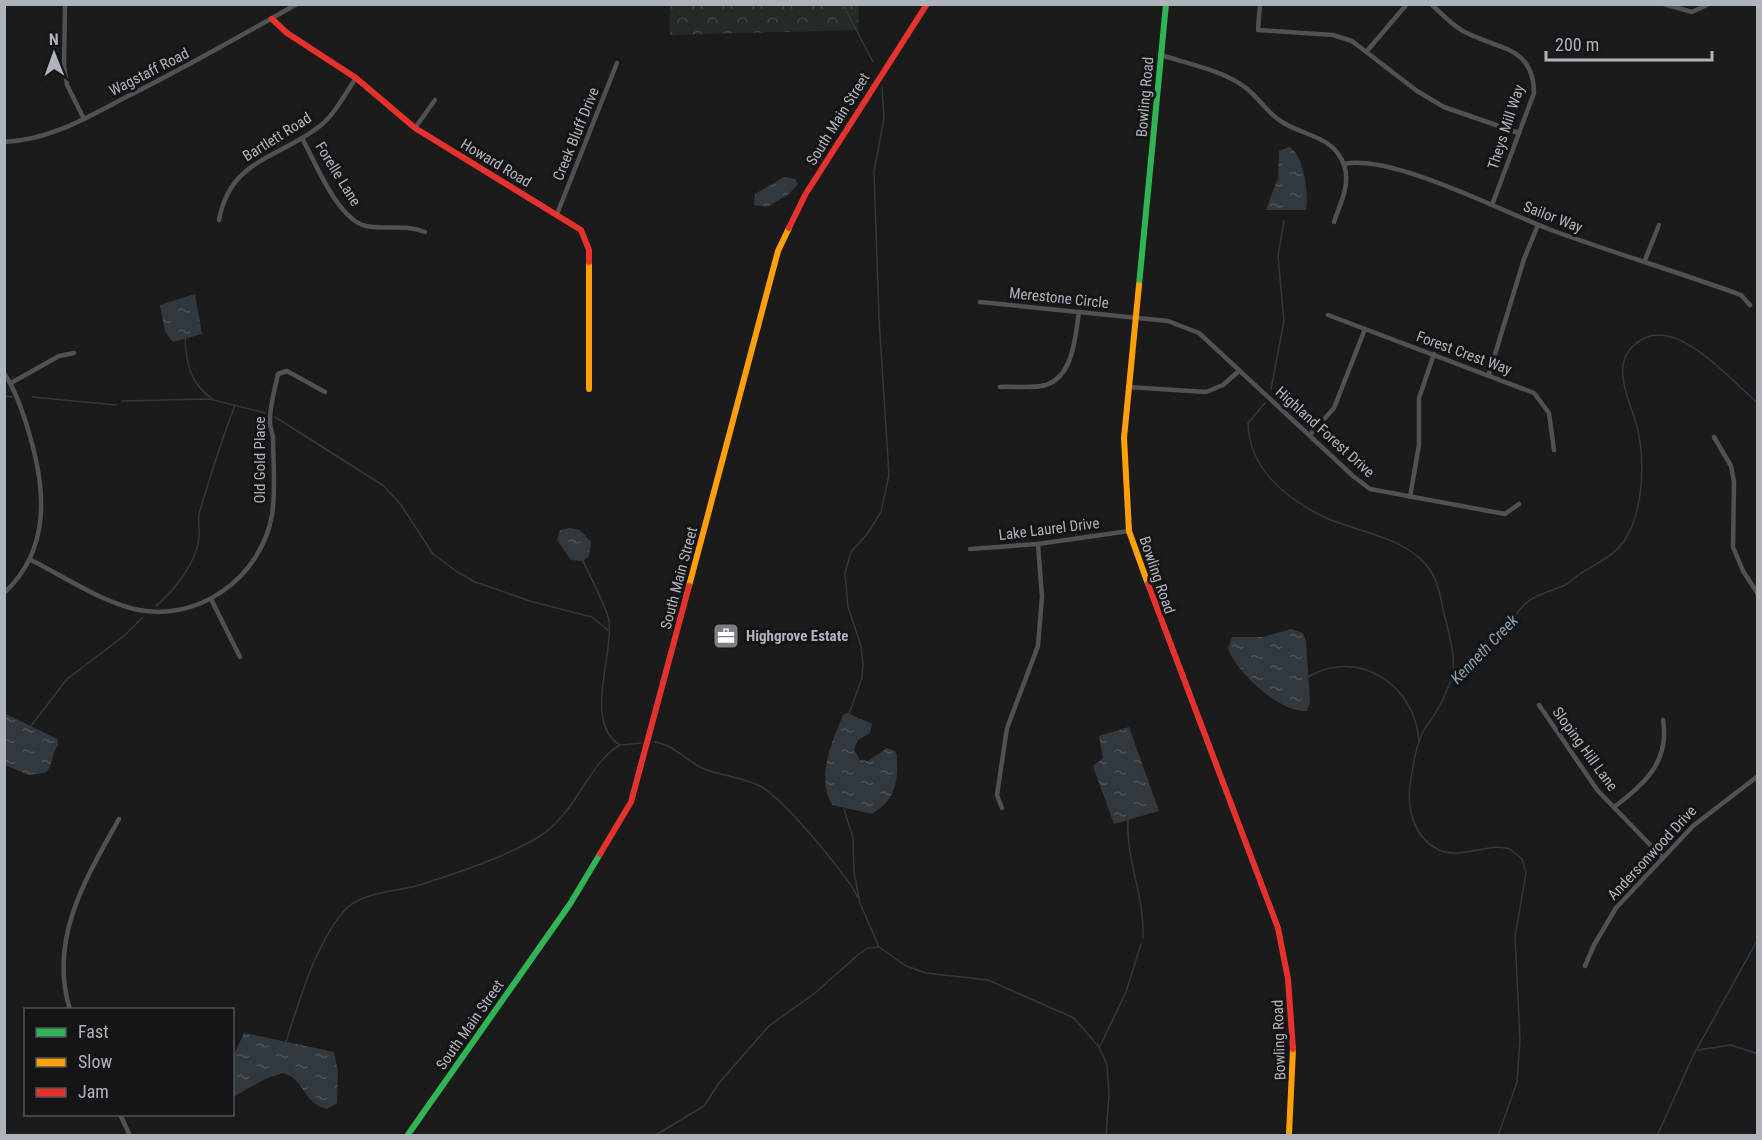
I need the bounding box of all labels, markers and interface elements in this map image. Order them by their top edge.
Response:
north arrow [24,24,84,84]
scale bar [1546,24,1712,62]
text: N [49,30,59,49]
text: 200 m [1555,34,1599,55]
street label: Wagstaff Road [106,44,192,100]
street label: Bowling Road [1133,56,1157,138]
street label: South Main Street [802,69,874,169]
street label: Theys Mill Way [1484,82,1528,172]
street label: Creek Bluff Drive [549,85,603,183]
street label: Bartlett Road [239,109,315,165]
street label: Howard Road [457,135,535,191]
street label: Forelle Lane [311,139,365,209]
street label: Sailor Way [1521,198,1585,236]
street label: Merestone Circle [1008,284,1110,312]
street label: Forest Crest Way [1414,327,1514,379]
street label: Highland Forest Drive [1272,383,1378,481]
street label: Old Gold Place [251,417,269,503]
street label: Lake Laurel Drive [998,514,1100,544]
street label: South Main Street [657,525,701,631]
street label: Bowling Road [1135,534,1179,616]
water label: Kenneth Creek [1447,610,1523,688]
office icon: Highgrove Estate [711,621,741,651]
place label: Highgrove Estate [746,627,848,645]
street label: Sloping Hill Lane [1549,704,1621,794]
street label: Andersonwood Drive [1604,802,1700,904]
street label: South Main Street [432,977,508,1073]
street label: Bowling Road [1269,999,1289,1081]
legend [24,1008,234,1116]
text: Fast [78,1021,109,1042]
text: Slow [78,1051,113,1072]
text: Jam [78,1081,109,1102]

